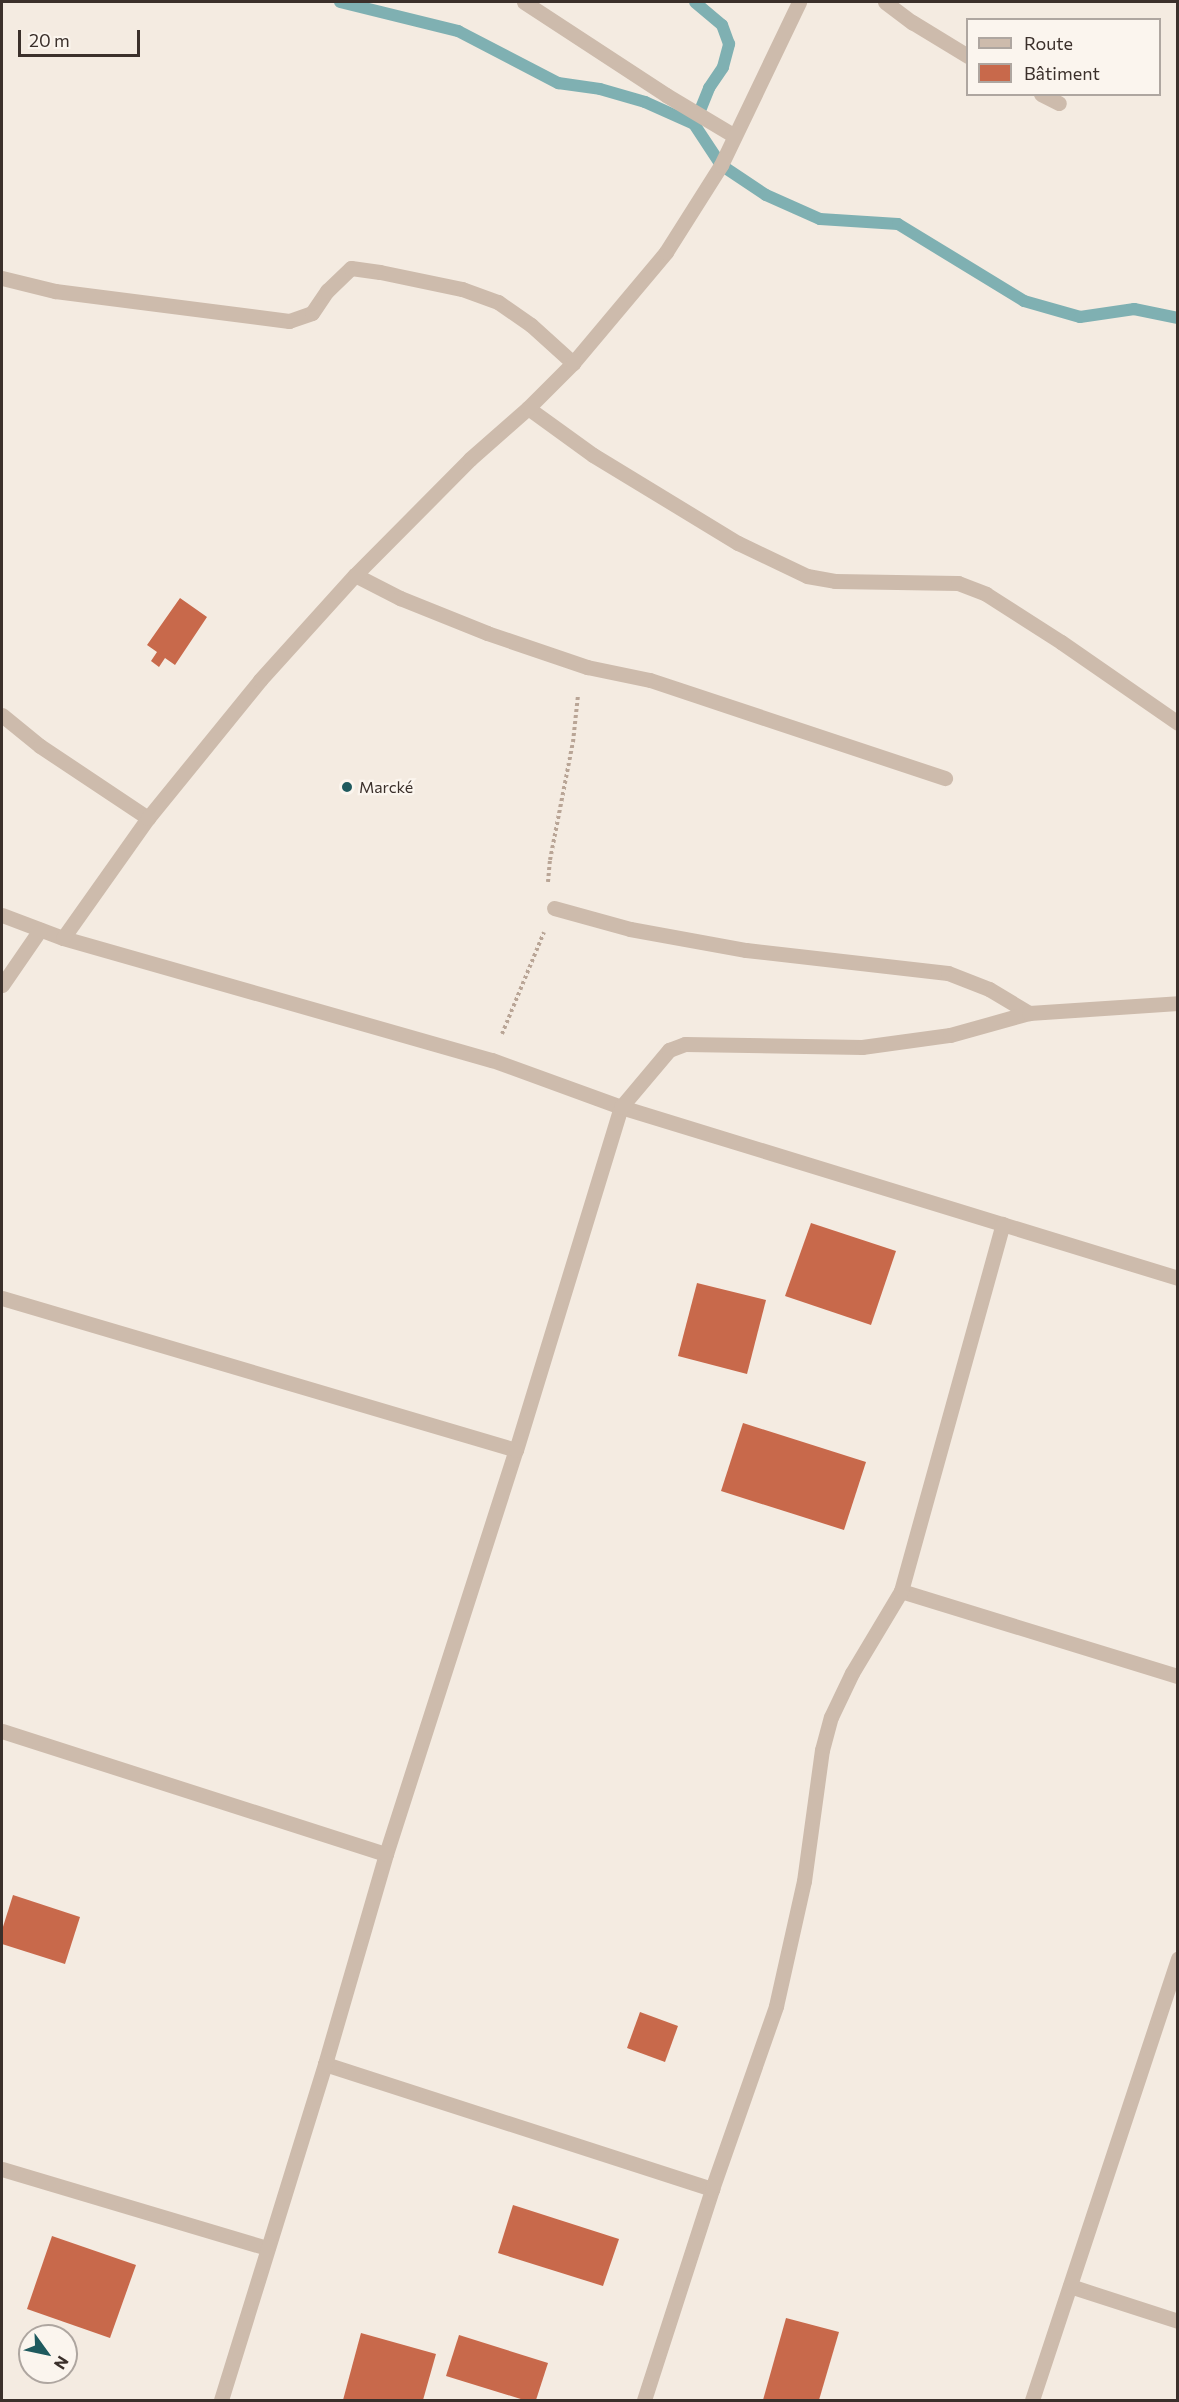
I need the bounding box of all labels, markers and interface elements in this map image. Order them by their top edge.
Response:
scale bar [21,18,142,56]
legend [966,18,1161,96]
text: 20 m [29,29,70,51]
text: Route [1024,32,1073,54]
text: Bâtiment [1024,62,1100,84]
place label: Marcké [359,777,413,797]
marker: Marcké [340,780,354,794]
north arrow [18,2324,78,2384]
text: N [51,2353,73,2373]

